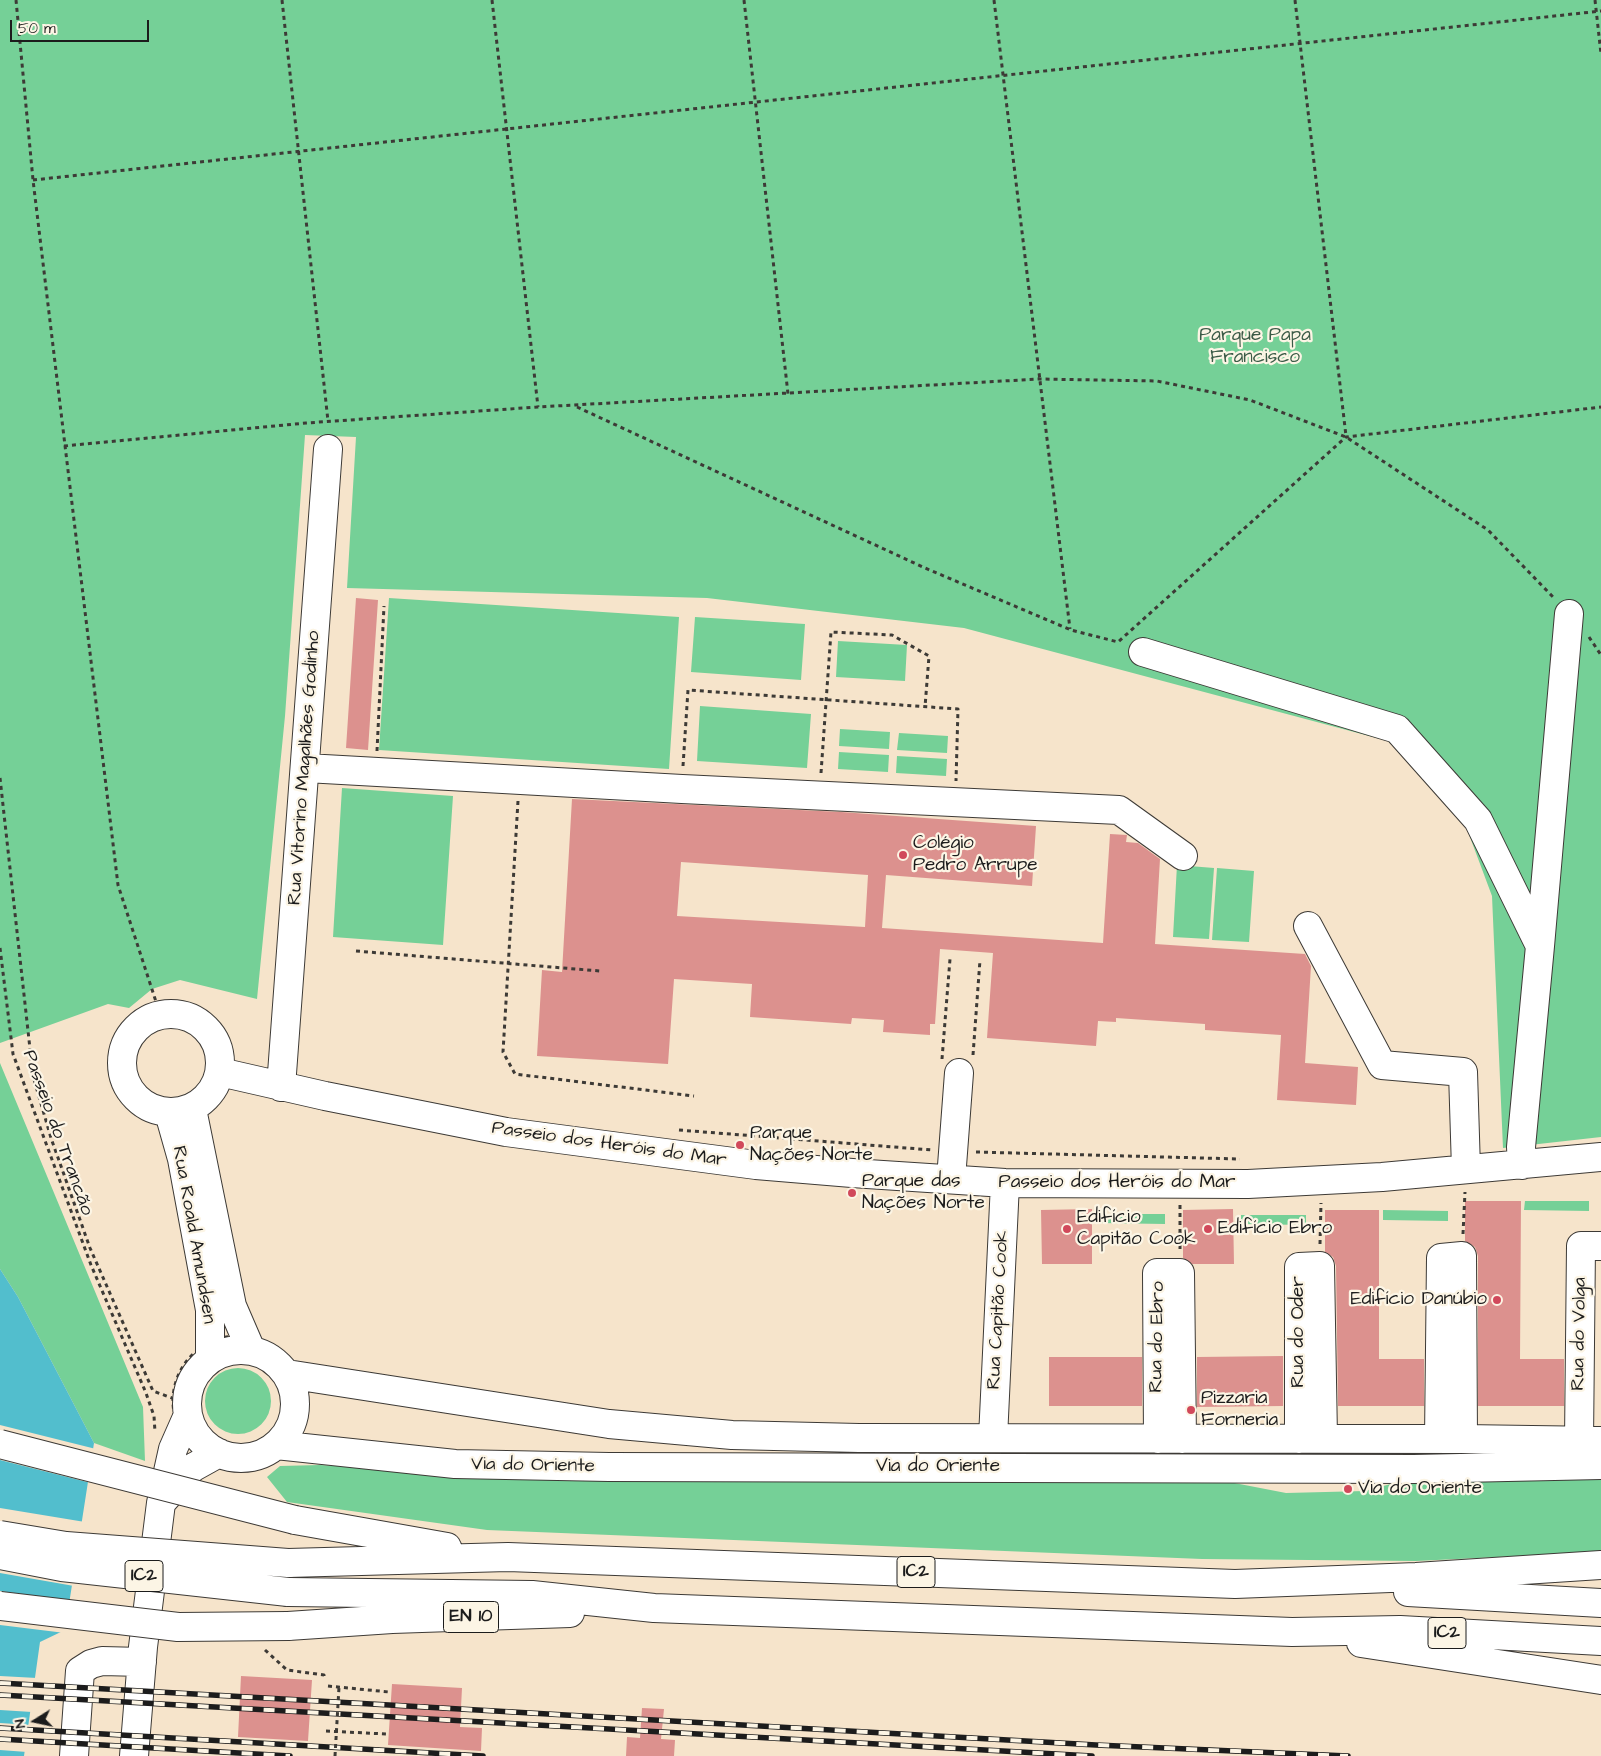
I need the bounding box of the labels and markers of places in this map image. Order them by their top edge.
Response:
place label: Colégio Pedro Arrupe [913,833,1038,877]
marker: Colégio Pedro Arrupe [897,849,909,861]
place label: Parque Nações Norte [750,1123,873,1167]
marker: Parque Nações Norte [734,1139,746,1151]
place label: Parque das Nações Norte [862,1171,985,1215]
marker: Parque das Nações Norte [846,1187,858,1199]
place label: Edifício Capitão Cook [1077,1207,1196,1251]
place label: Edifício Ebro [1218,1218,1332,1240]
marker: Edifício Capitão Cook [1061,1223,1073,1235]
marker: Edifício Ebro [1202,1223,1214,1235]
place label: Edifício Danúbio [1350,1289,1487,1311]
marker: Edifício Danúbio [1491,1294,1503,1306]
place label: Pizzaria Forneria [1201,1388,1278,1432]
marker: Pizzaria Forneria [1185,1404,1197,1416]
place label: Via do Oriente [1358,1478,1482,1500]
marker: Via do Oriente [1342,1483,1354,1495]

